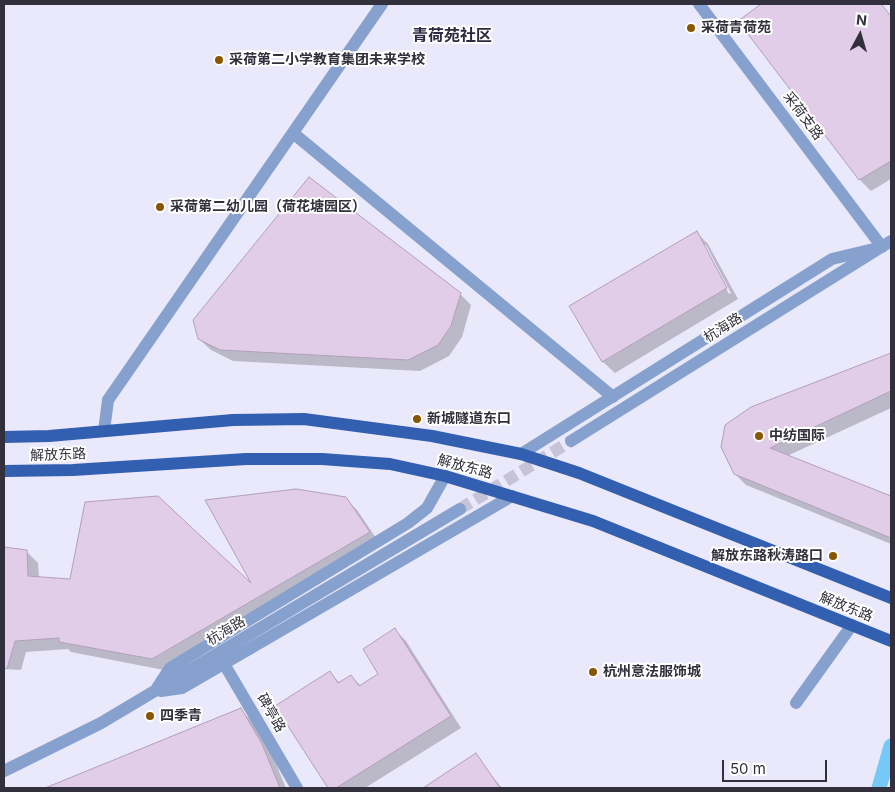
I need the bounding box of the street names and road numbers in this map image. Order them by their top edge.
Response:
street label: 采荷支路 [779,89,827,143]
street label: 杭海路 [701,310,745,346]
street label: 解放东路 [30,446,86,464]
street label: 解放东路 [436,452,494,482]
street label: 解放东路 [817,589,875,625]
street label: 杭海路 [204,613,248,649]
street label: 碑亭路 [253,691,289,735]

